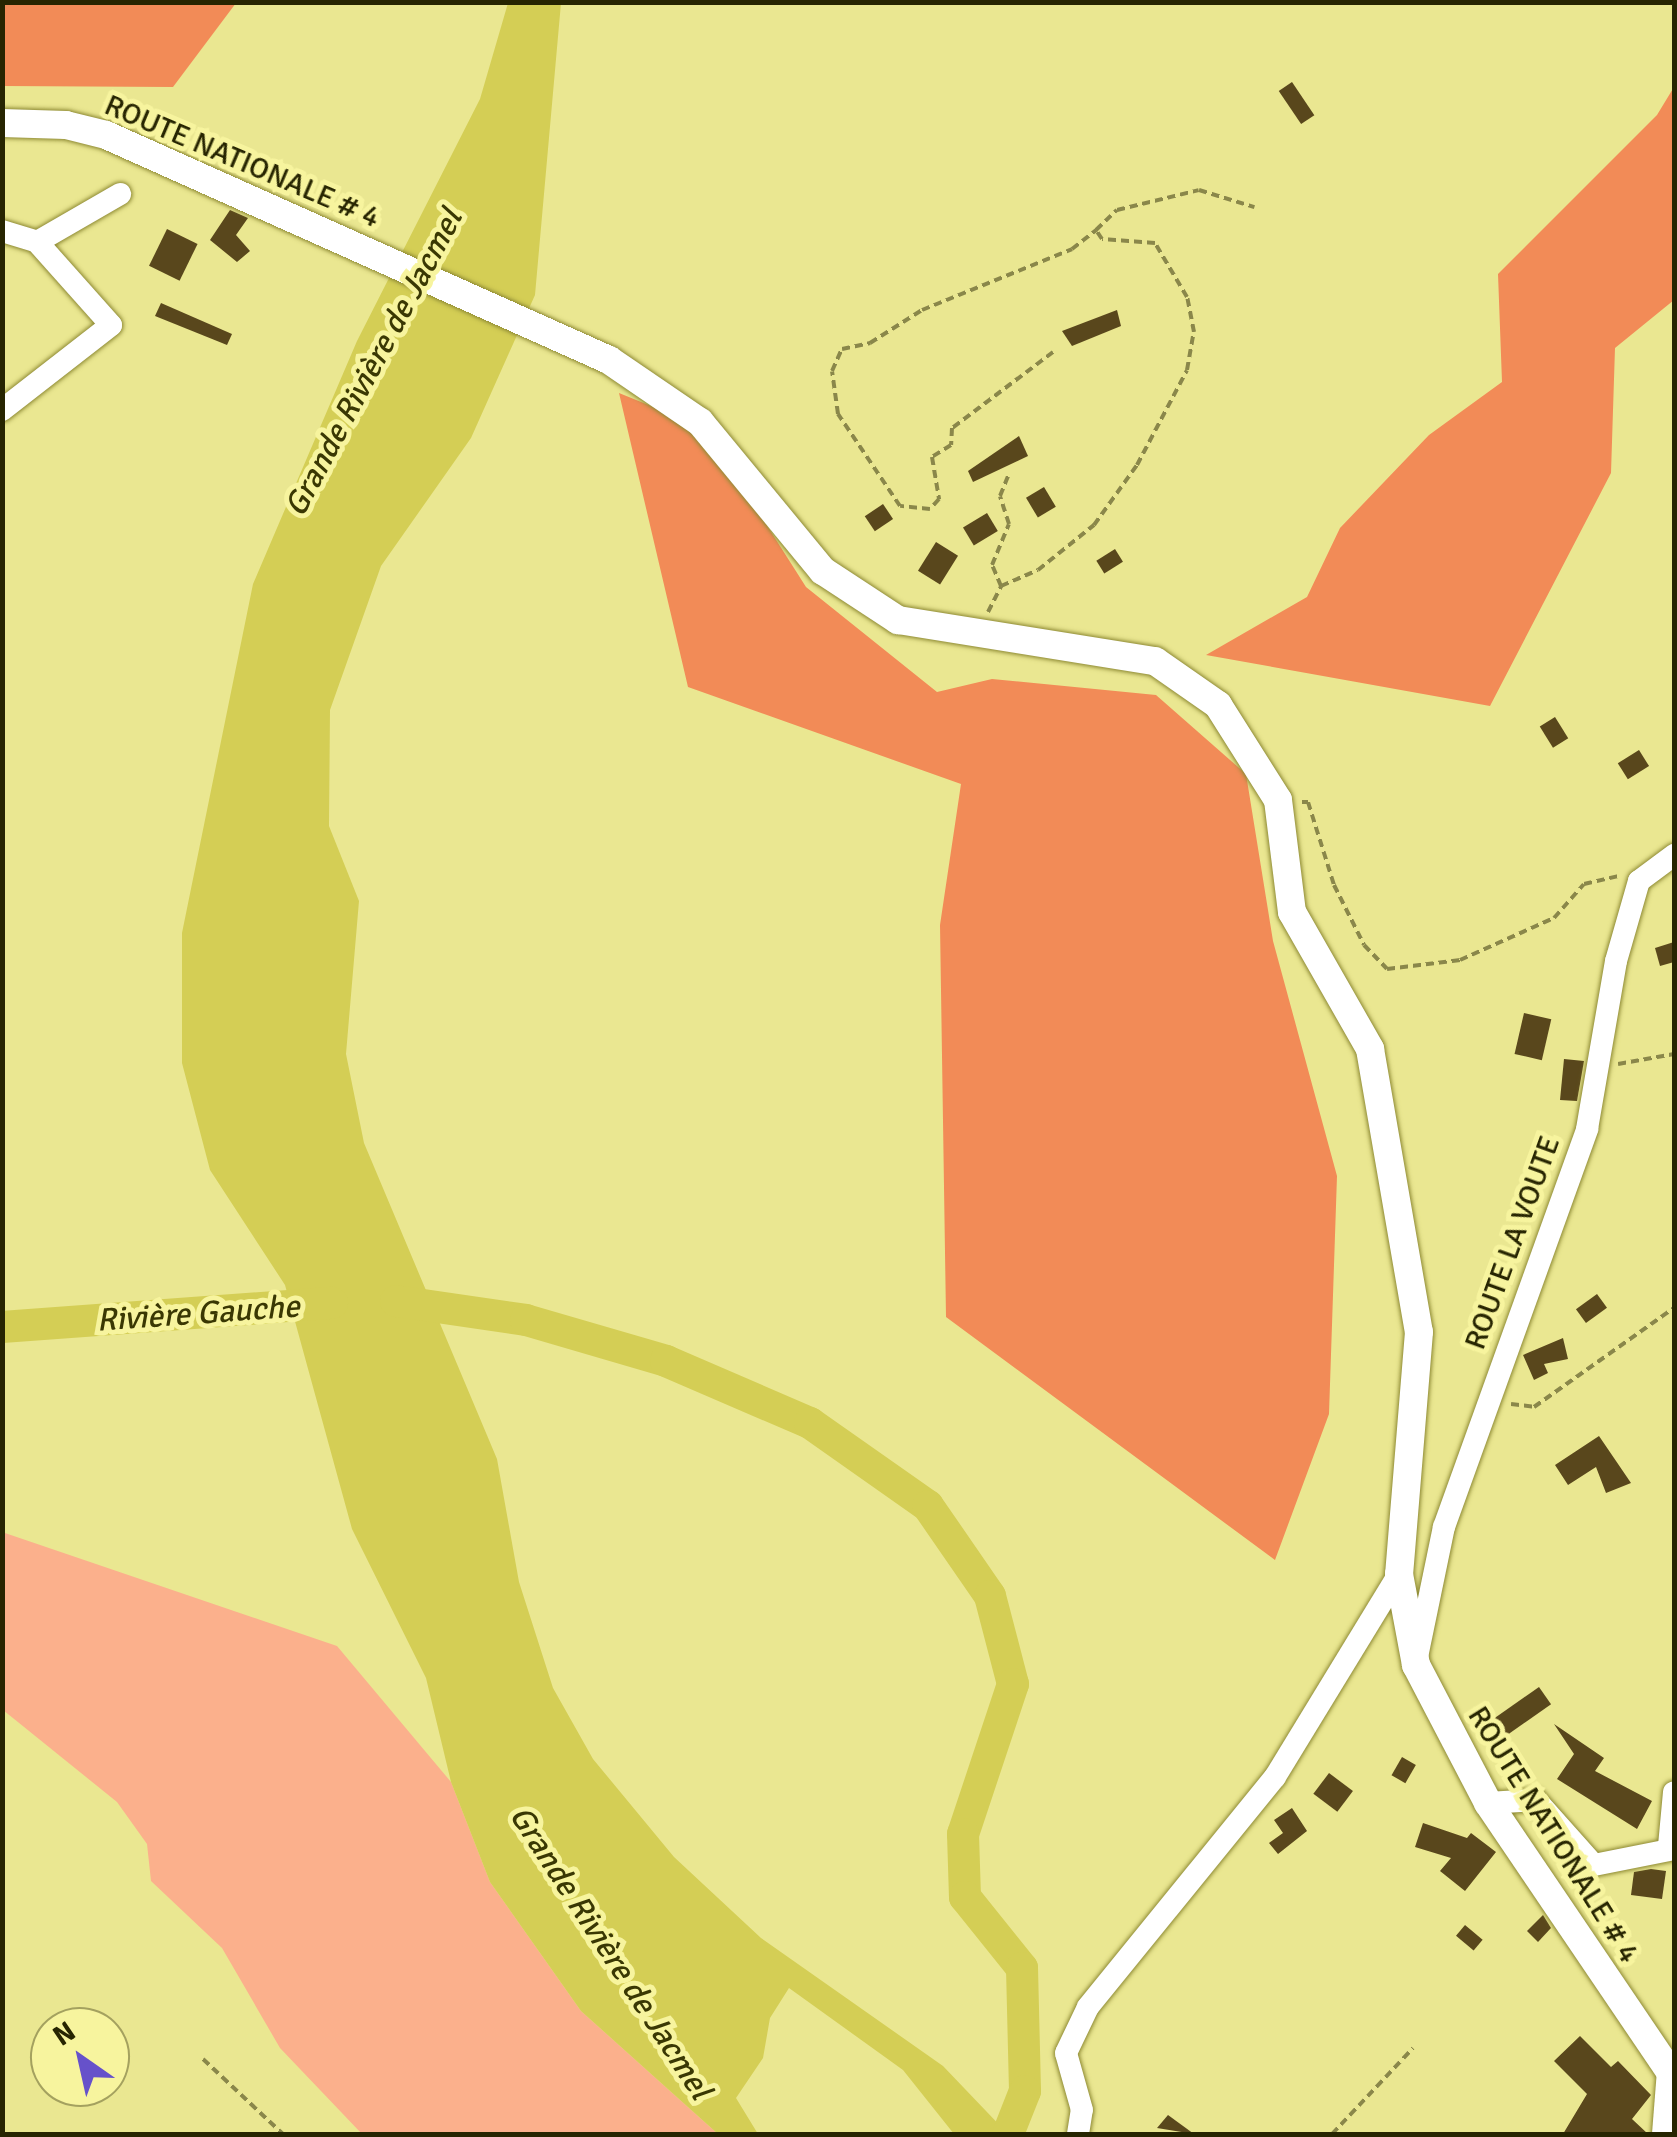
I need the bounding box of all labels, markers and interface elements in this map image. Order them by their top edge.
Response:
street label: ROUTE NATIONALE # 4 [99,88,385,236]
water label: Grande Rivière de Jacmel [277,203,471,523]
street label: ROUTE LA VOUTE [1458,1131,1568,1355]
water label: Rivière Gauche [95,1288,301,1340]
street label: ROUTE NATIONALE # 4 [1459,1700,1647,1970]
water label: Grande Rivière de Jacmel [501,1799,719,2107]
north arrow [30,2007,130,2107]
text: N [47,2014,82,2053]

